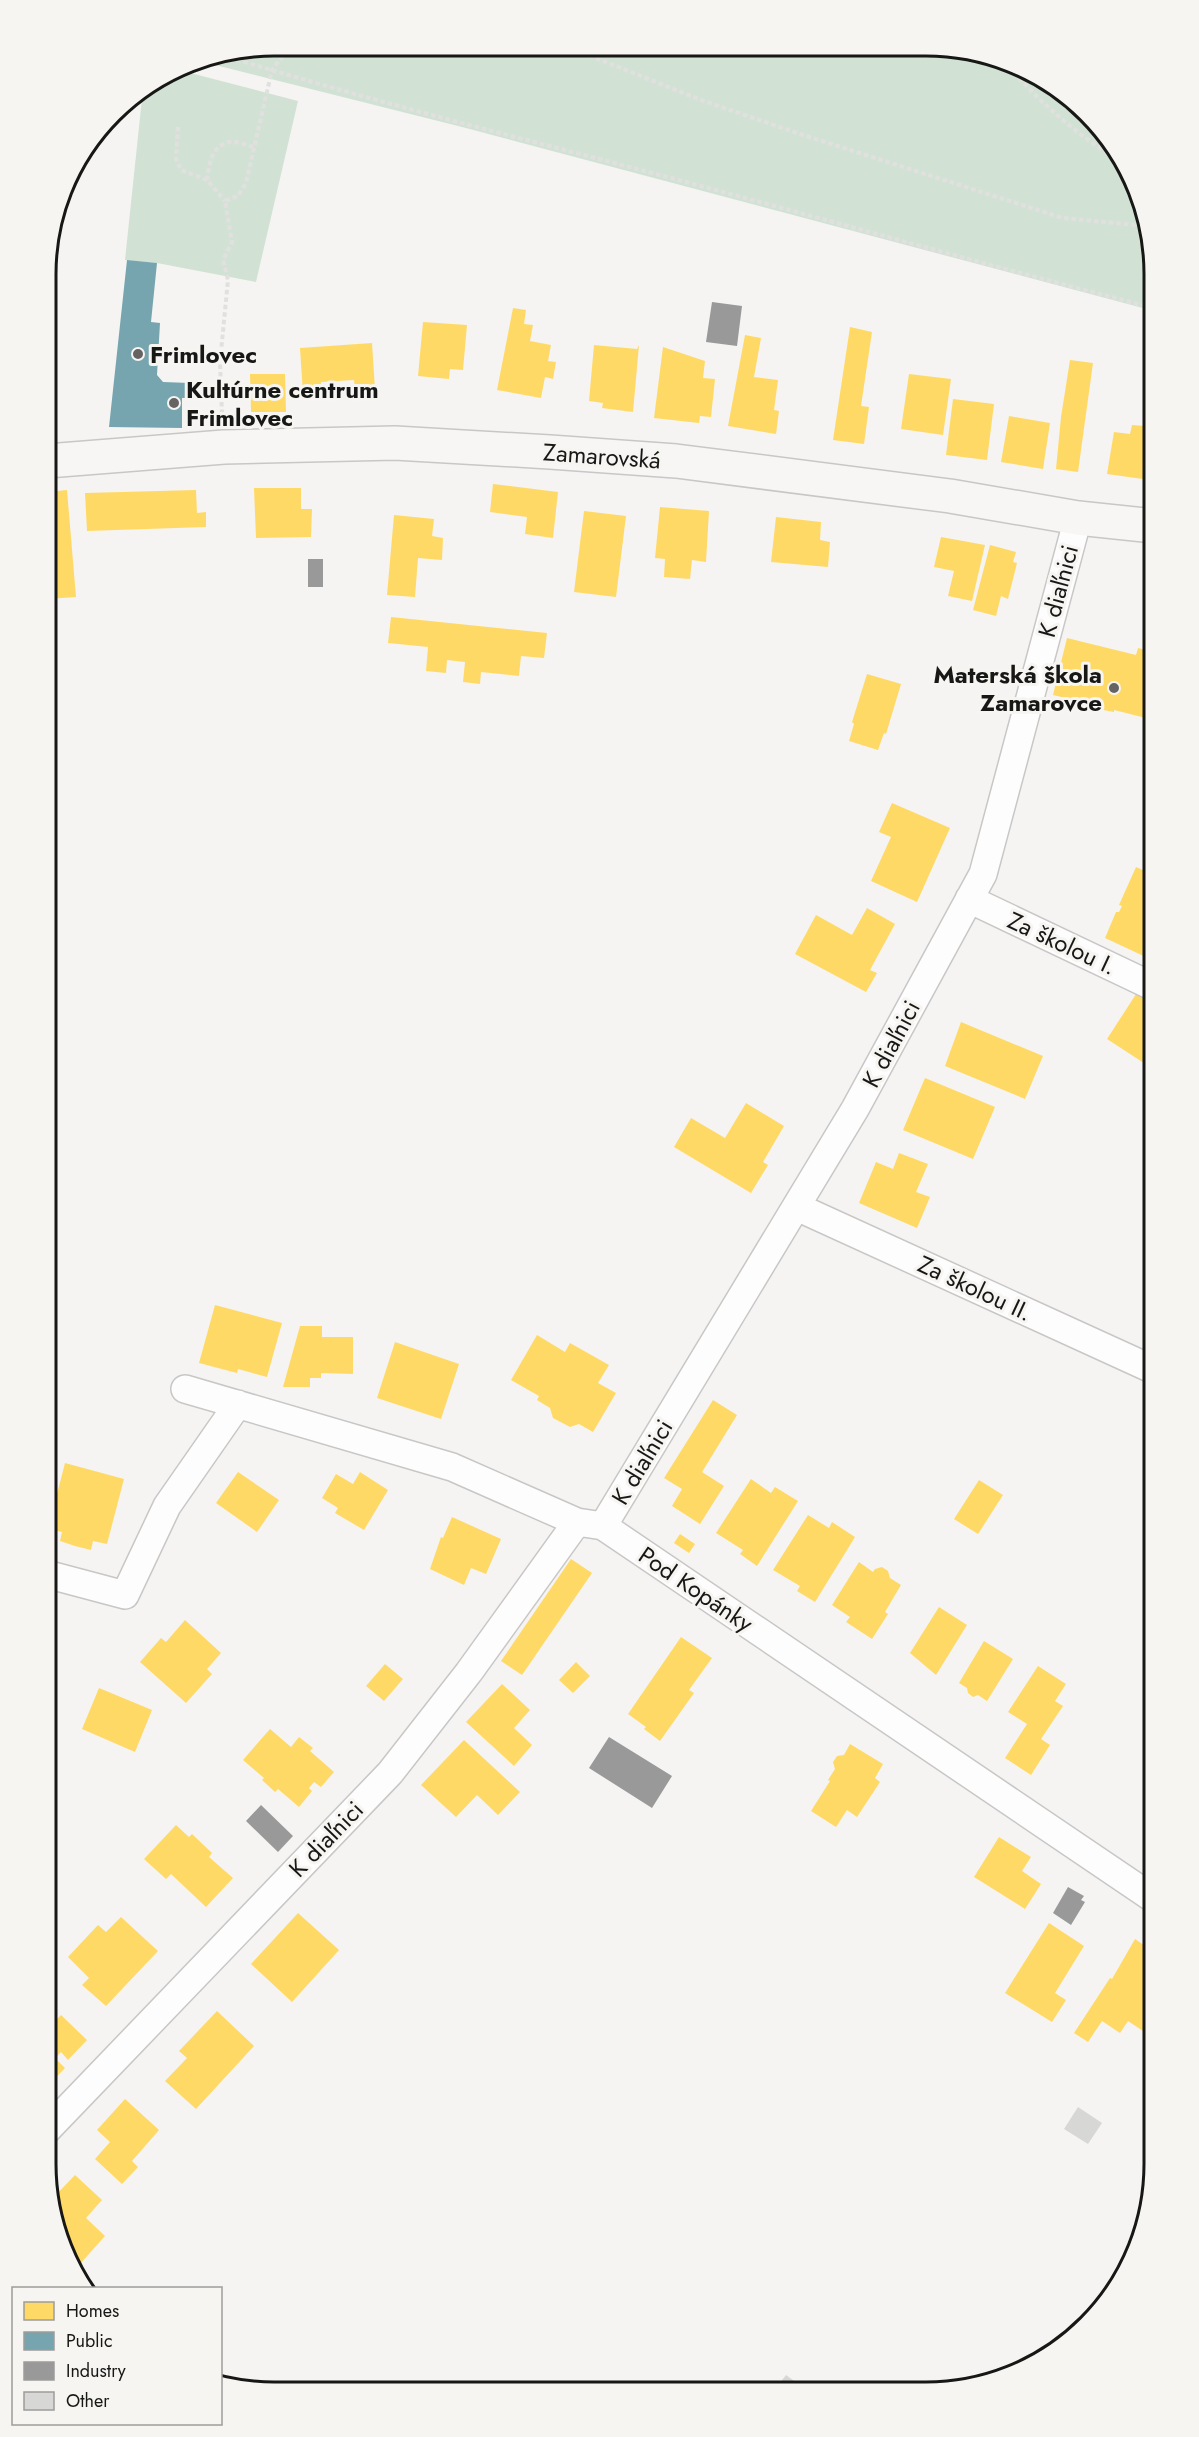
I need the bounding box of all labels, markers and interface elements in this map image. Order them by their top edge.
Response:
place label: Frimlovec [150,337,257,372]
marker: Frimlovec [131,347,145,361]
place label: Kultúrne centrum Frimlovec [186,372,379,435]
marker: Kultúrne centrum Frimlovec [167,396,181,410]
street label: Zamarovská [542,434,662,478]
street label: K diaľnici [1029,541,1087,641]
place label: Materská škola Zamarovce [933,657,1102,720]
marker: Materská škola Zamarovce [1107,681,1121,695]
street label: Za školou I. [1002,903,1122,983]
street label: K diaľnici [853,994,929,1094]
street label: Za školou II. [912,1246,1038,1330]
street label: K diaľnici [603,1413,681,1511]
street label: Pod Kopánky [632,1538,761,1641]
street label: K diaľnici [281,1793,371,1885]
legend [12,2287,222,2425]
text: Homes [66,2298,119,2324]
text: Public [66,2328,113,2354]
text: Industry [66,2358,126,2384]
text: Other [66,2388,110,2414]

